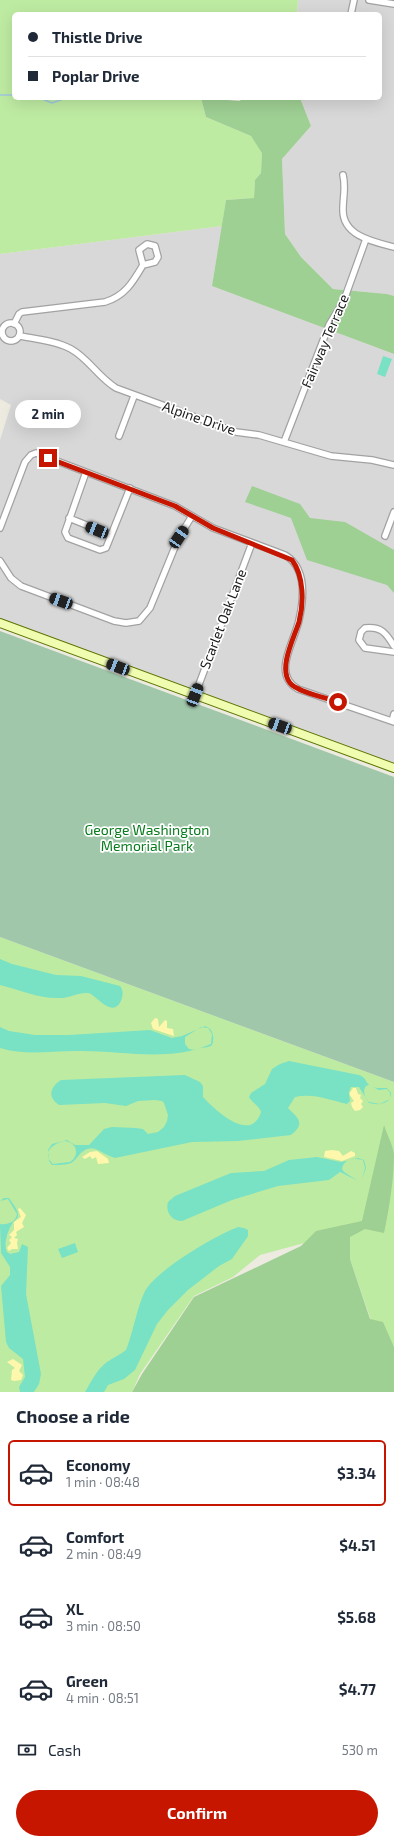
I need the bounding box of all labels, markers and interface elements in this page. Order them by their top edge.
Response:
text: Thistle Drive [52,28,143,46]
text: Poplar Drive [52,67,140,85]
street label: Fairway Terrace [297,291,352,390]
street label: Alpine Drive [160,397,238,438]
callout: 2 min [15,400,81,428]
text: 2 min [31,406,65,422]
route end [39,449,57,467]
car [84,520,110,540]
car [167,524,191,550]
street label: Scarlet Oak Lane [196,566,249,671]
car [48,591,74,611]
car [105,657,131,677]
car [185,682,205,708]
route start [329,693,347,711]
car [267,716,293,736]
park label: George Washington Memorial Park [85,821,209,854]
text: Choose a ride [16,1405,130,1427]
icon: car [18,1455,54,1491]
text: Economy [66,1456,131,1474]
text: $3.34 [337,1464,376,1482]
text: 1 min · 08:48 [66,1474,140,1490]
icon: car [18,1527,54,1563]
text: Comfort [66,1528,124,1546]
text: $4.51 [339,1536,376,1554]
text: 2 min · 08:49 [66,1546,141,1562]
icon: car [18,1599,54,1635]
text: XL [66,1600,84,1618]
text: $5.68 [337,1608,376,1626]
text: 3 min · 08:50 [66,1618,141,1634]
icon: car [18,1671,54,1707]
text: Green [66,1672,108,1690]
text: $4.77 [339,1680,376,1698]
text: 4 min · 08:51 [66,1690,139,1706]
icon: cash [16,1739,38,1761]
text: Cash [48,1741,81,1759]
text: 530 m [342,1742,378,1758]
button: Confirm [16,1790,378,1836]

